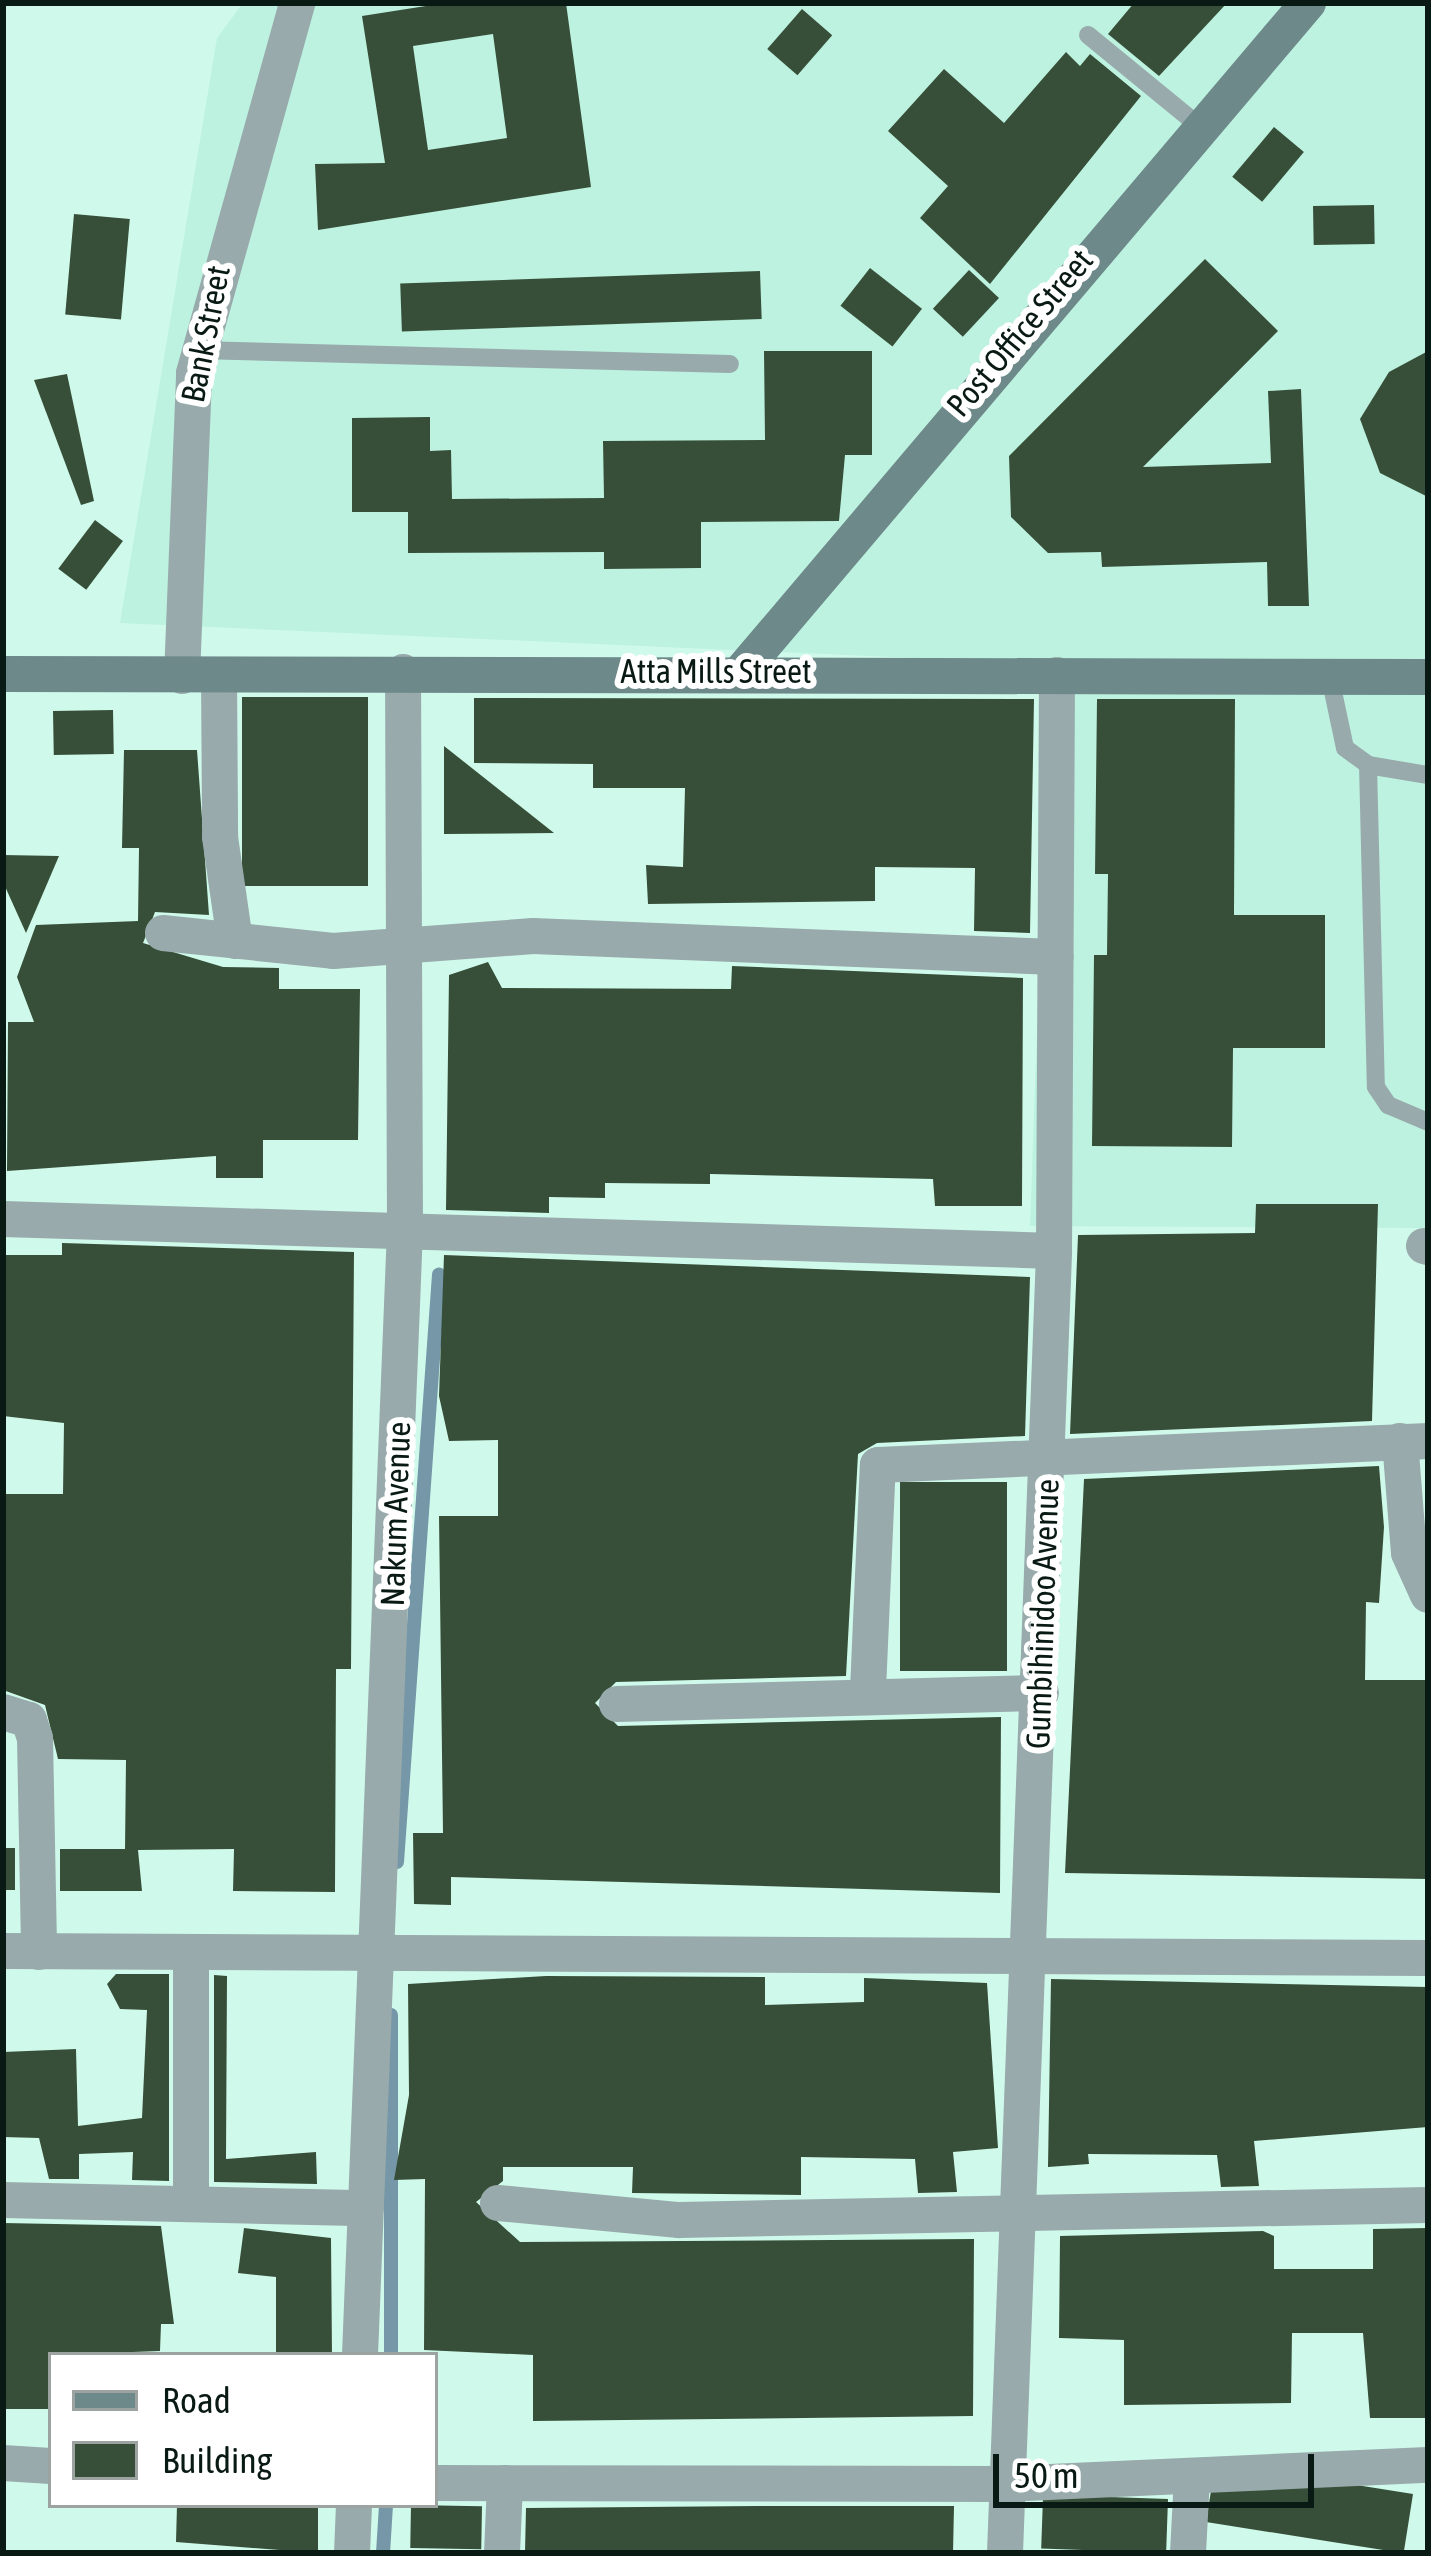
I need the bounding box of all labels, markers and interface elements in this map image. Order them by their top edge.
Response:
street label: Post Office Street [939,241,1101,425]
street label: Bank Street [173,262,239,406]
street label: Atta Mills Street [621,652,811,692]
street label: Nakum Avenue [373,1421,419,1607]
street label: Gumbihinidoo Avenue [1018,1478,1068,1750]
legend [48,2352,438,2508]
text: Road [162,2379,231,2421]
scale bar [999,2430,1320,2504]
text: Building [162,2439,272,2481]
text: 50 m [1014,2454,1079,2496]

